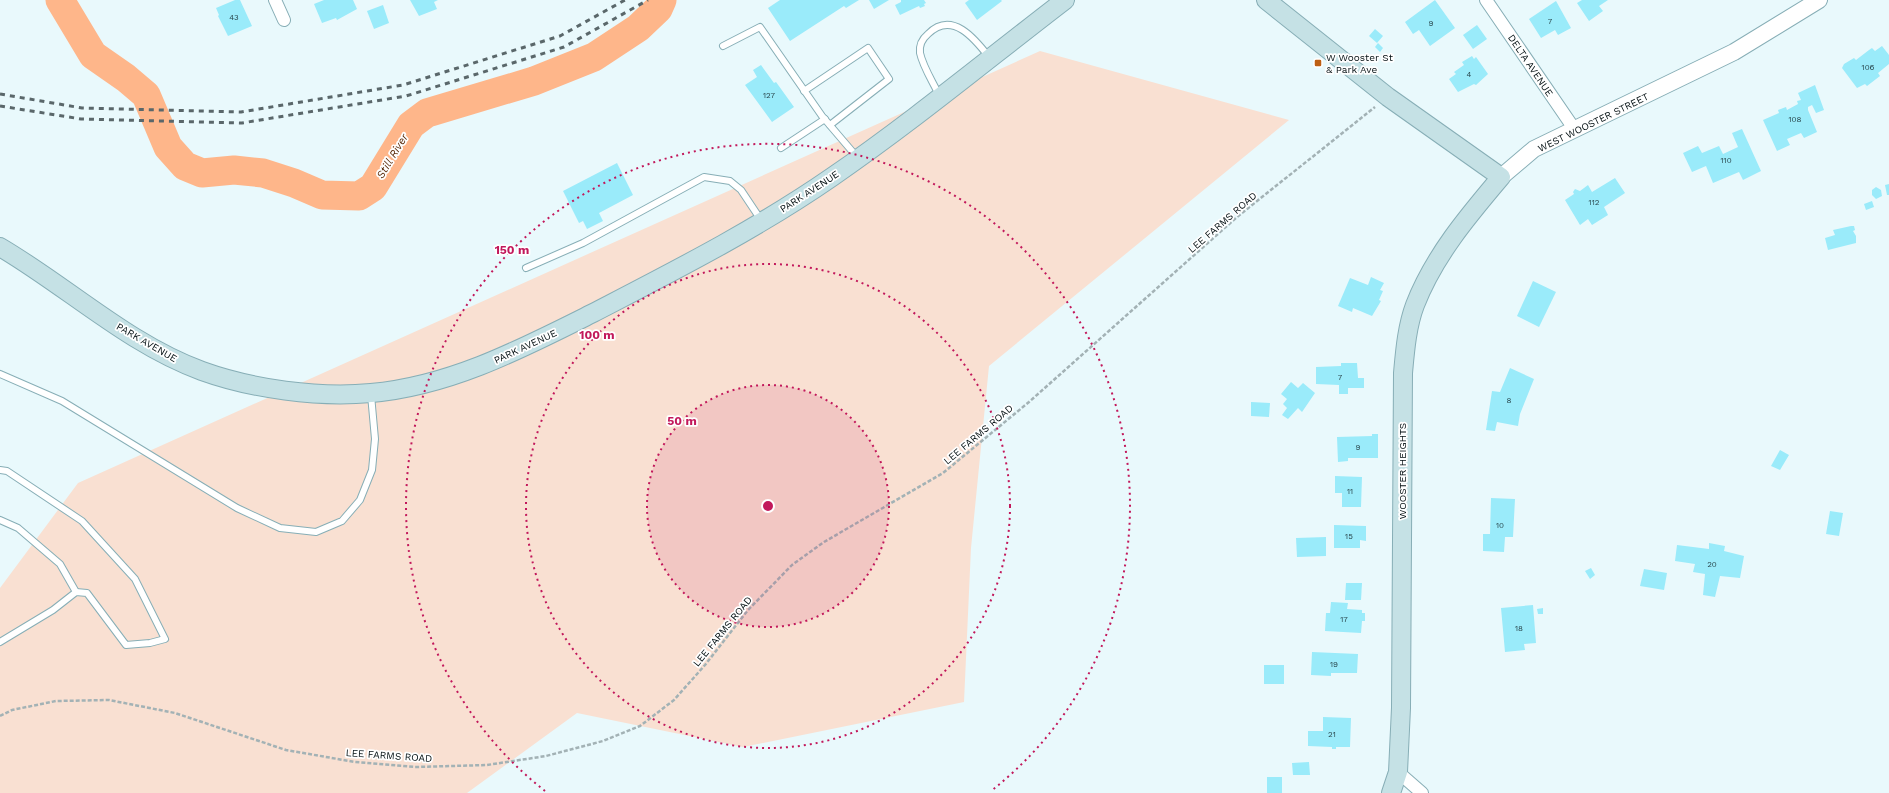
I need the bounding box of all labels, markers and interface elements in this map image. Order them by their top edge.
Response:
house number: 43 [229,13,239,22]
house number: 7 [1548,17,1553,26]
house number: 9 [1429,19,1434,28]
street label: DELTA AVENUE [1506,32,1555,98]
place label: W Wooster St & Park Ave [1326,52,1394,75]
marker: W Wooster St & Park Ave [1313,58,1323,68]
house number: 106 [1862,63,1875,72]
house number: 4 [1467,70,1472,79]
house number: 127 [763,91,776,100]
street label: WEST WOOSTER STREET [1536,91,1650,154]
house number: 108 [1788,115,1802,124]
water label: Still River [374,131,411,181]
house number: 110 [1720,156,1732,165]
street label: PARK AVENUE [778,168,841,215]
street label: LEE FARMS ROAD [1186,190,1259,255]
house number: 112 [1589,198,1600,207]
text: 150 m [495,243,529,257]
street label: PARK AVENUE [115,321,179,364]
street label: PARK AVENUE [492,327,558,366]
text: 100 m [579,328,615,342]
house number: 7 [1338,373,1343,382]
house number: 8 [1507,396,1512,405]
street label: LEE FARMS ROAD [942,402,1015,467]
text: 50 m [667,414,697,428]
street label: WOOSTER HEIGHTS [1397,423,1408,519]
house number: 9 [1356,443,1361,452]
house number: 11 [1347,487,1353,496]
centre of rings [761,499,775,513]
house number: 10 [1496,521,1504,530]
house number: 15 [1345,532,1353,541]
house number: 20 [1707,560,1717,569]
street label: LEE FARMS ROAD [691,594,754,669]
house number: 17 [1340,615,1348,624]
house number: 18 [1515,624,1523,633]
house number: 19 [1330,660,1338,669]
house number: 21 [1328,730,1336,739]
street label: LEE FARMS ROAD [345,747,433,764]

